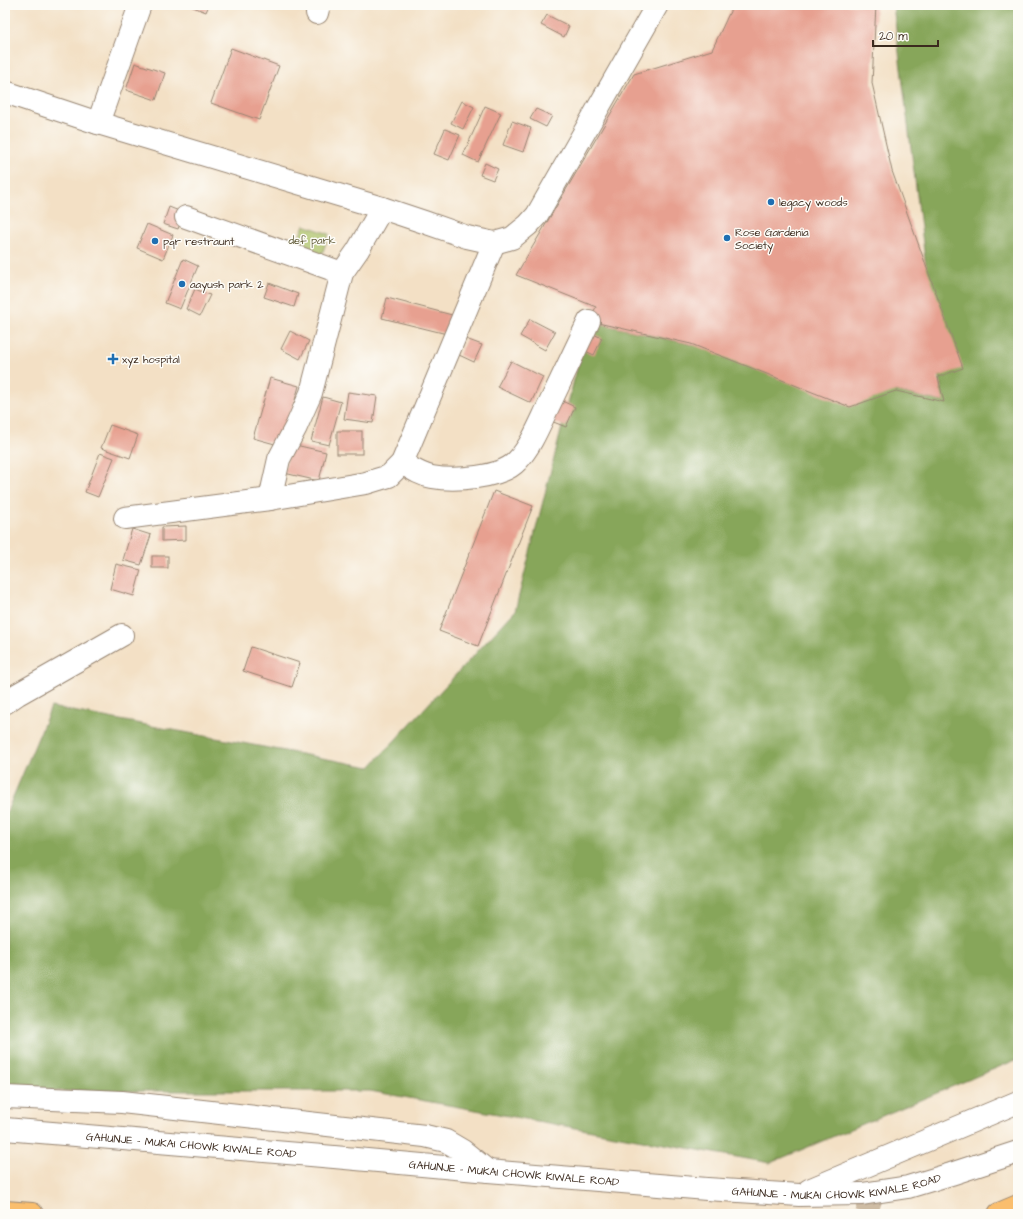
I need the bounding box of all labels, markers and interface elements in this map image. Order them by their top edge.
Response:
scale bar [873,22,938,48]
text: 20 m [879,28,908,45]
place label: legacy woods [779,195,848,211]
marker: legacy woods [766,197,776,207]
place label: Rose Gardenia Society [735,225,809,254]
park label: def park [288,233,336,248]
marker: Rose Gardenia Society [722,233,732,243]
place label: pqr restraunt [163,234,235,249]
marker: pqr restraunt [150,236,160,246]
place label: aayush park 2 [190,277,264,293]
marker: aayush park 2 [177,279,187,289]
place label: xyz hospital [122,352,180,368]
marker: xyz hospital [107,353,119,365]
street label: GAHUNJE - MUKAI CHOWK KIWALE ROAD [85,1129,297,1162]
street label: GAHUNJE - MUKAI CHOWK KIWALE ROAD [408,1157,620,1190]
street label: GAHUNJE - MUKAI CHOWK KIWALE ROAD [731,1170,943,1203]

